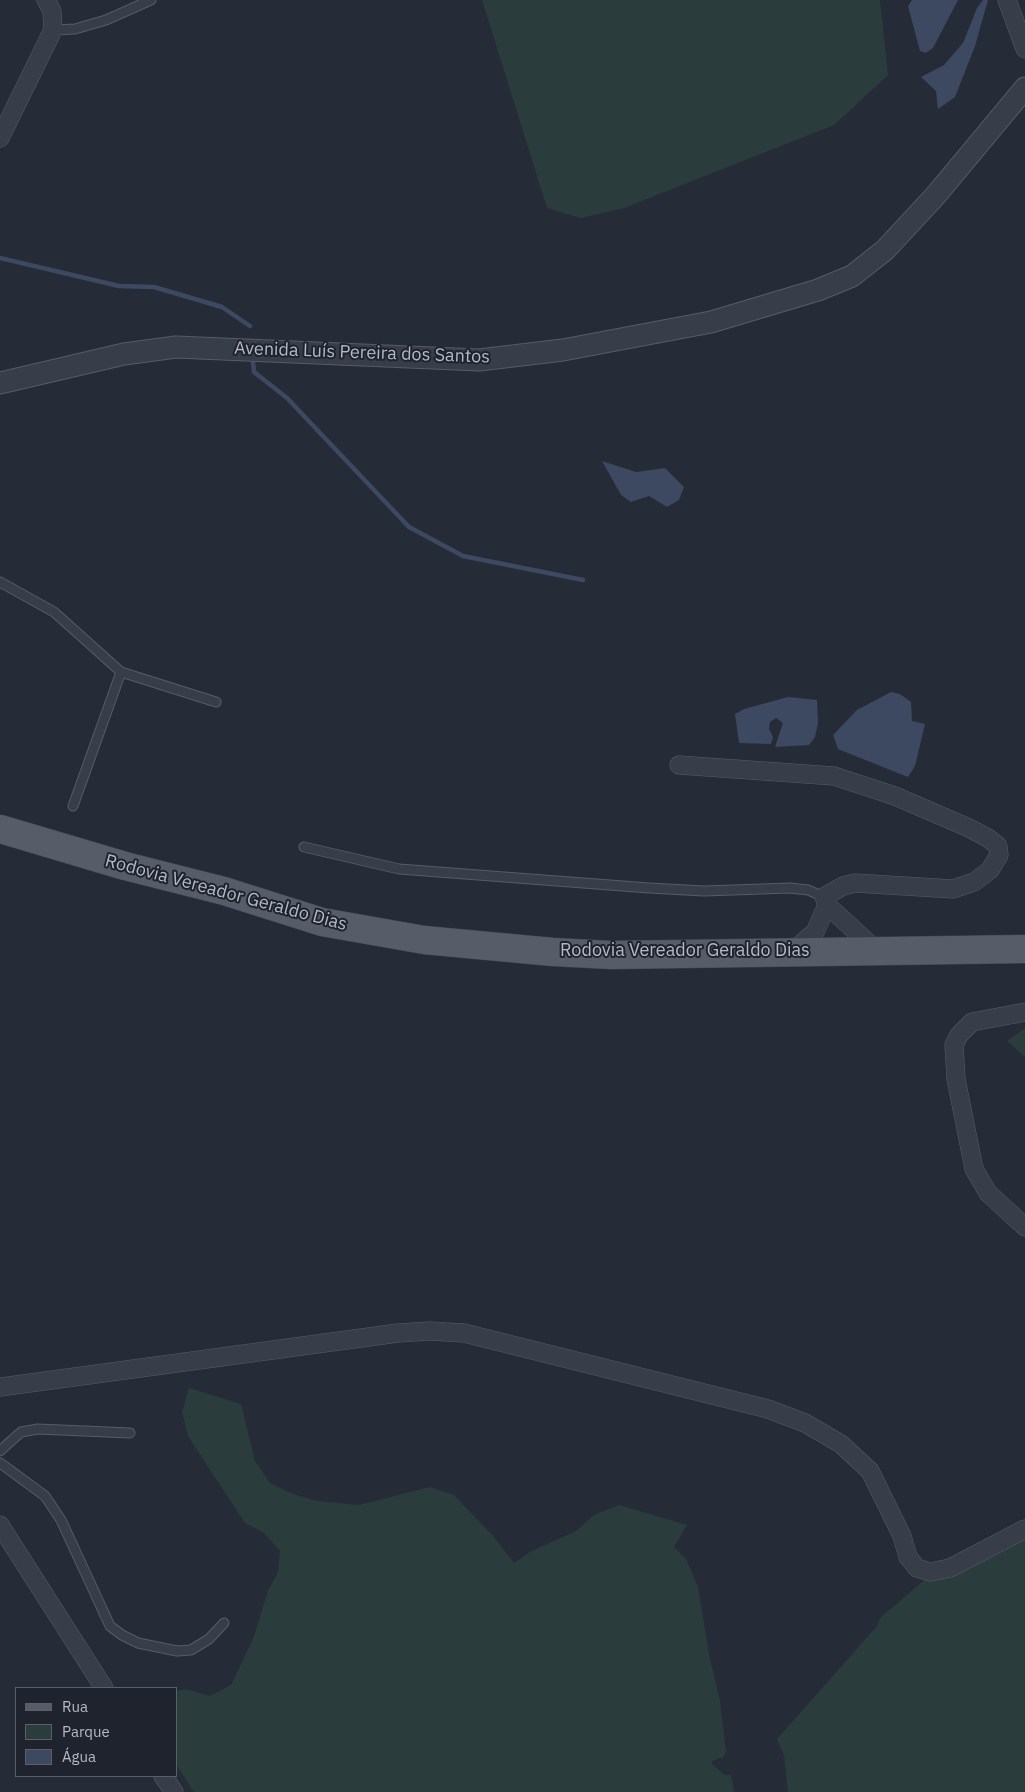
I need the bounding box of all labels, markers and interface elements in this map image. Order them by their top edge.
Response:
street label: Avenida Luís Pereira dos Santos [234,338,490,368]
street label: Rodovia Vereador Geraldo Dias [103,850,349,936]
street label: Rodovia Vereador Geraldo Dias [560,940,810,962]
legend [15,1687,178,1777]
text: Rua [62,1697,88,1716]
text: Parque [62,1722,110,1741]
text: Água [62,1747,96,1766]

